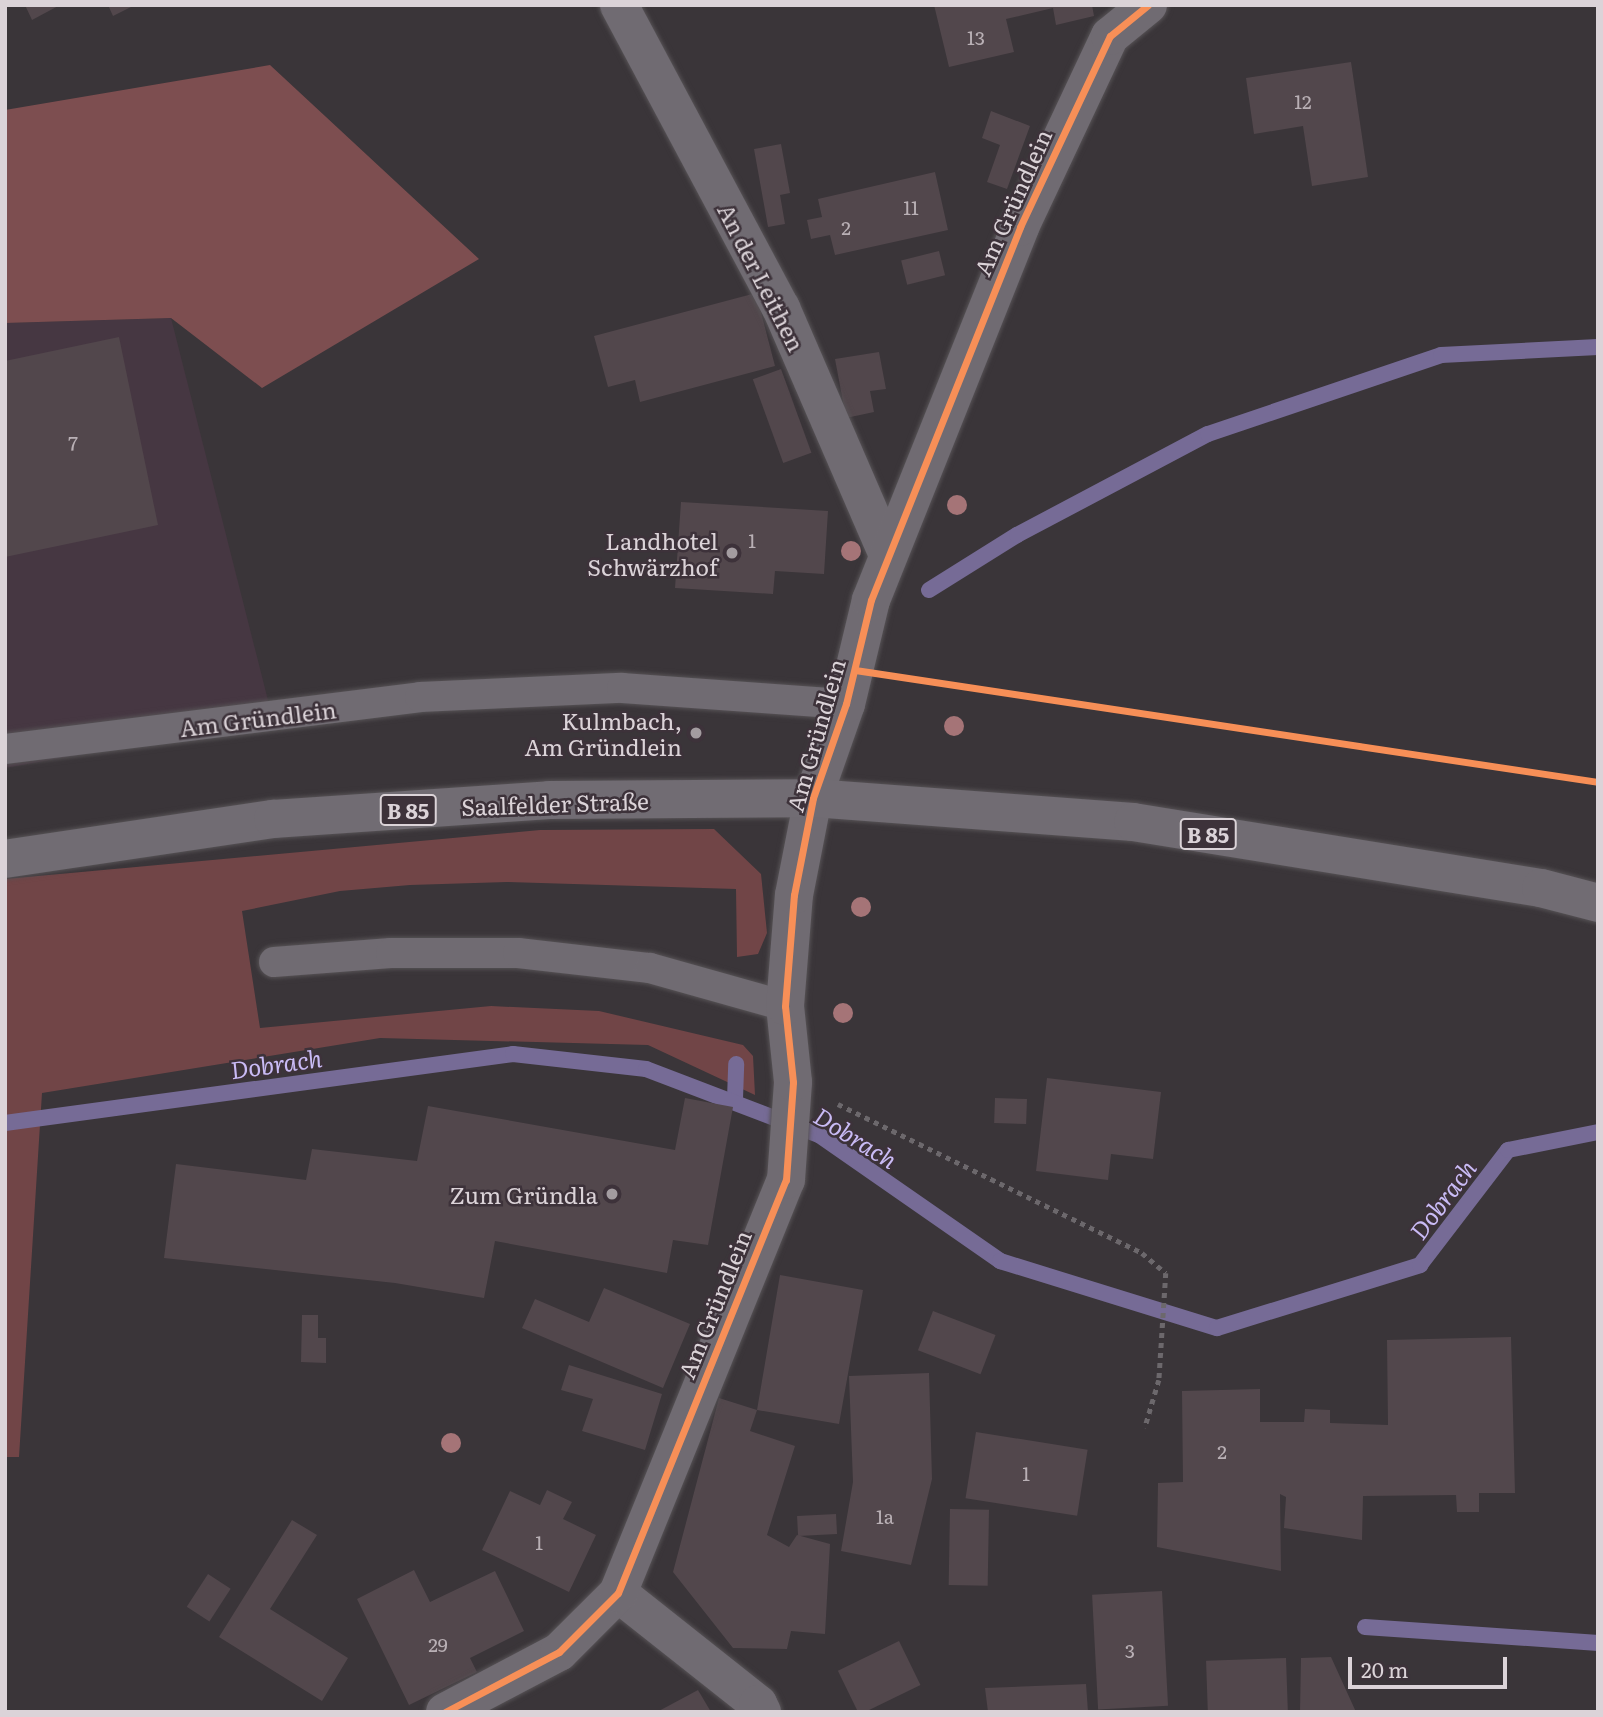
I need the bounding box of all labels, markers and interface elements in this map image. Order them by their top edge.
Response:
house number: 13 [967,27,985,49]
house number: 12 [1294,91,1312,113]
street label: Am Gründlein [967,124,1057,280]
house number: 11 [903,197,919,219]
street label: An der Leithen [713,198,811,356]
house number: 2 [841,217,851,239]
house number: 7 [68,432,78,454]
place label: Landhotel Schwärzhof [587,526,718,580]
house number: 1 [748,530,756,552]
marker: Landhotel Schwärzhof [724,545,740,561]
street label: Am Gründlein [780,655,850,815]
street label: Am Gründlein [178,695,338,741]
place label: Kulmbach, Am Gründlein [524,706,682,760]
marker: Kulmbach, Am Gründlein [688,725,704,741]
street label: Saalfelder Straße [461,786,649,820]
road number: B 85 [378,792,438,828]
road number: B 85 [1178,816,1238,852]
water label: Dobrach [228,1042,324,1084]
water label: Dobrach [809,1100,903,1174]
water label: Dobrach [1403,1154,1481,1244]
place label: Zum Gründla [450,1180,598,1208]
marker: Zum Gründla [604,1186,620,1202]
street label: Am Gründlein [672,1226,756,1382]
house number: 2 [1217,1441,1227,1463]
house number: 1 [1022,1463,1030,1485]
house number: 1a [876,1506,894,1528]
house number: 1 [535,1532,543,1554]
house number: 29 [428,1634,448,1656]
house number: 3 [1125,1640,1135,1662]
scale bar [1351,1644,1510,1688]
text: 20 m [1361,1653,1408,1684]

